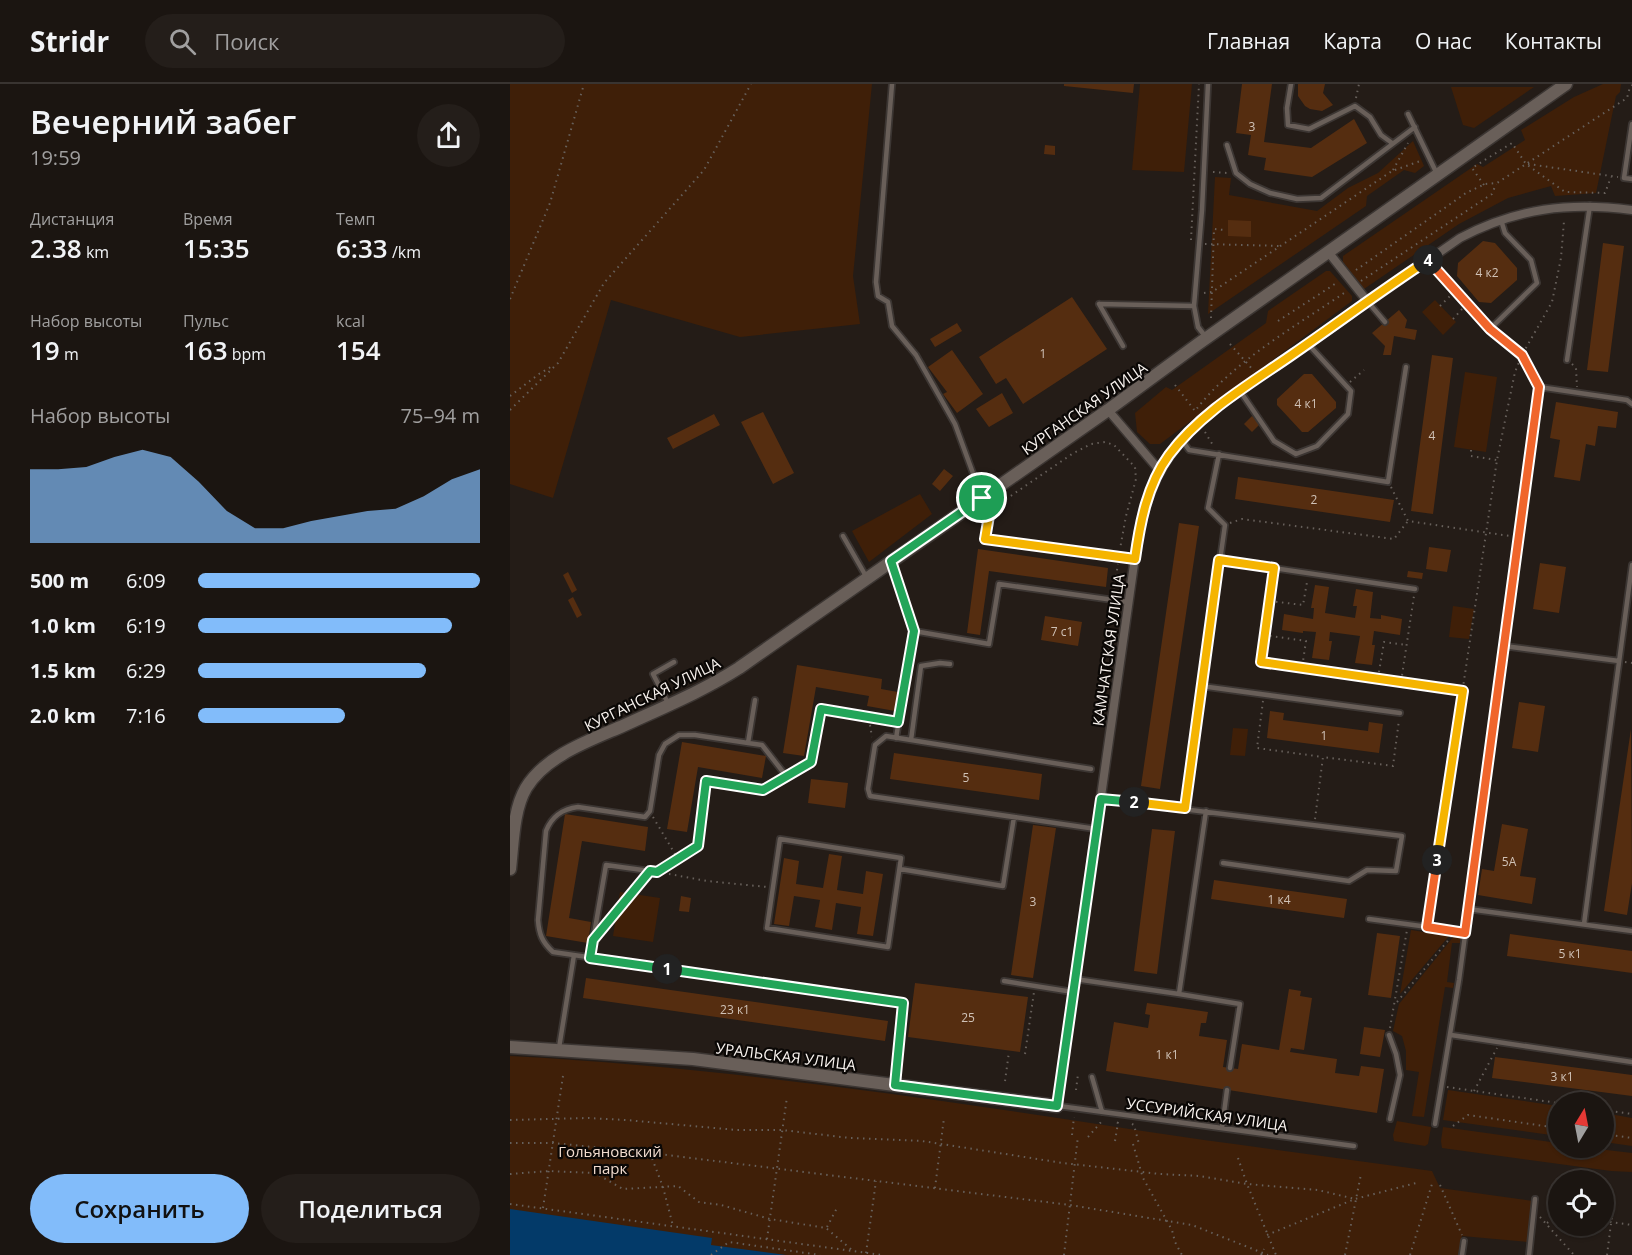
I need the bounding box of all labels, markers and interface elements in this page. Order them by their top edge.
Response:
search box [145,14,565,68]
text: Stridr [30,22,109,60]
icon: search [166,25,199,58]
text: Поиск [214,26,279,56]
text: Главная [1207,27,1290,55]
text: Карта [1323,27,1382,55]
text: О нас [1415,27,1472,55]
text: Контакты [1505,27,1602,55]
text: Вечерний забег [30,99,296,144]
button: share [417,104,480,167]
house number: 3 [1249,118,1256,135]
text: 19:59 [30,144,81,171]
text: Дистанция [30,208,114,230]
text: Время [183,208,233,230]
text: Темп [336,208,375,230]
text: 2.38 [30,230,82,266]
text: 15:35 [183,230,250,266]
text: 6:33 [336,230,388,266]
text: km [82,241,109,263]
text: /km [388,241,421,263]
pin: 4 [1413,245,1443,275]
text: 4 [1423,249,1433,271]
house number: 4 к2 [1475,264,1499,281]
text: Набор высоты [30,310,142,332]
text: Пульс [183,310,229,332]
text: kcal [336,310,365,332]
text: 19 [30,332,60,368]
text: 163 [183,332,228,368]
text: 154 [336,332,381,368]
text: m [60,343,79,365]
text: bpm [228,343,266,365]
house number: 1 [1040,345,1046,362]
street label: КУРГАНСКАЯ УЛИЦА [1017,357,1151,459]
house number: 4 к1 [1294,395,1318,412]
text: Набор высоты [30,402,170,429]
text: 75–94 m [401,402,480,429]
house number: 4 [1429,427,1436,444]
pin [956,472,1007,523]
icon: arrive [965,481,998,514]
house number: 2 [1311,491,1318,508]
text: 500 m [30,567,89,594]
text: 6:09 [126,567,166,594]
street label: КАМЧАТСКАЯ УЛИЦА [1087,572,1129,727]
text: 1.0 km [30,612,96,639]
text: 6:19 [126,612,166,639]
house number: 7 с1 [1051,623,1073,640]
street label: КУРГАНСКАЯ УЛИЦА [581,652,724,736]
text: 1.5 km [30,657,96,684]
text: 6:29 [126,657,166,684]
text: 2.0 km [30,702,96,729]
text: 7:16 [126,702,166,729]
house number: 1 [1321,727,1327,744]
house number: 5 [963,769,970,786]
pin: 2 [1119,787,1149,817]
text: 2 [1129,791,1139,813]
pin: 3 [1422,845,1452,875]
text: 3 [1432,849,1442,871]
house number: 5А [1502,853,1517,870]
house number: 1 к4 [1267,891,1291,908]
house number: 3 [1030,893,1037,910]
house number: 5 к1 [1558,945,1582,962]
pin: 1 [652,954,682,984]
text: 1 [662,958,672,980]
house number: 23 к1 [720,1001,750,1018]
house number: 25 [961,1009,975,1026]
street label: УРАЛЬСКАЯ УЛИЦА [715,1037,858,1075]
house number: 1 к1 [1155,1046,1179,1063]
house number: 3 к1 [1550,1068,1574,1085]
north arrow [1548,1092,1614,1158]
map controls [1548,1092,1614,1236]
street label: УССУРИЙСКАЯ УЛИЦА [1125,1093,1289,1135]
park label: Гольяновcкий парк [558,1141,662,1178]
button: locate [1548,1170,1614,1236]
button: Сохранить [30,1174,249,1243]
button: Поделиться [261,1174,480,1243]

